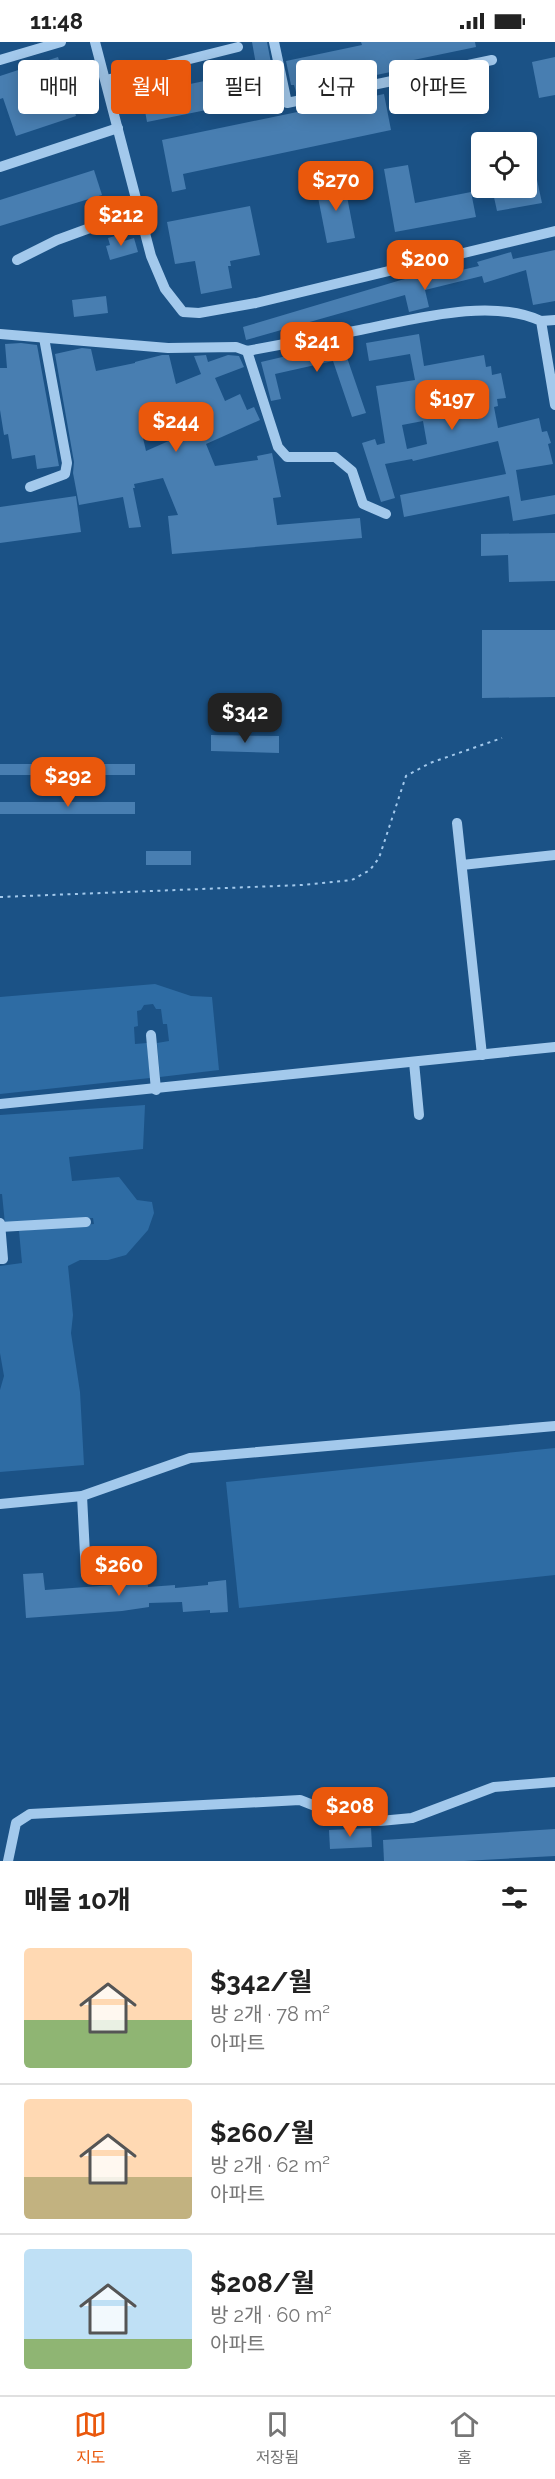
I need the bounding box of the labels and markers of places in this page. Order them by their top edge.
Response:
pin: $270 [300,161,372,212]
pin: $212 [85,196,157,247]
pin: $200 [389,240,461,291]
pin: $241 [281,322,353,373]
pin: $197 [416,380,488,431]
pin: $244 [140,402,212,453]
pin: $342 [209,693,281,744]
pin: $292 [32,757,104,808]
pin: $260 [83,1546,155,1597]
pin: $208 [314,1787,386,1838]

